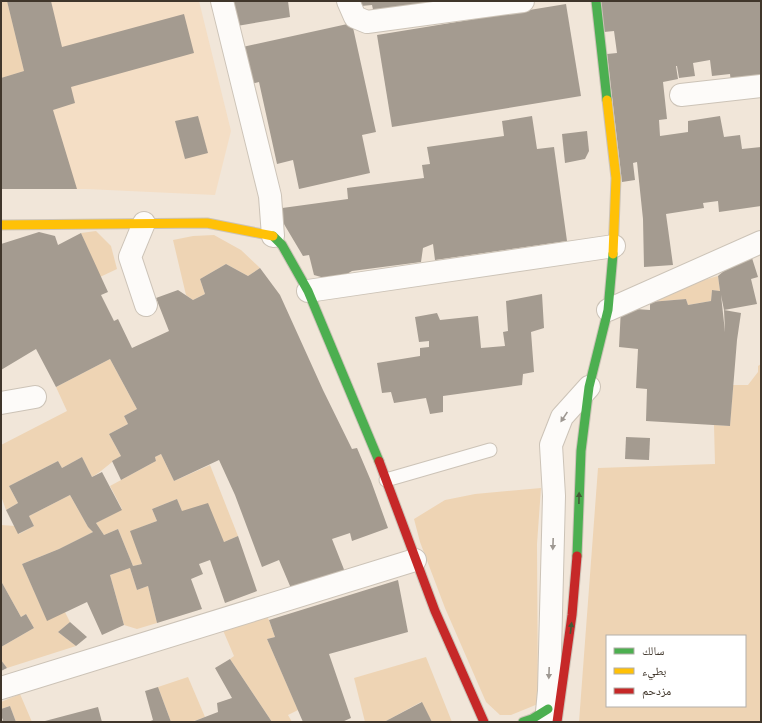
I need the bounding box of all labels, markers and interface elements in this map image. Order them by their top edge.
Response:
one-way arrow [560,412,568,422]
one-way arrow [576,491,582,504]
one-way arrow [550,538,556,551]
one-way arrow [568,622,574,634]
legend [606,635,746,707]
text: سالك [642,642,664,659]
text: بطيء [642,662,666,681]
one-way arrow [546,667,552,680]
text: مزدحم [642,682,671,699]

